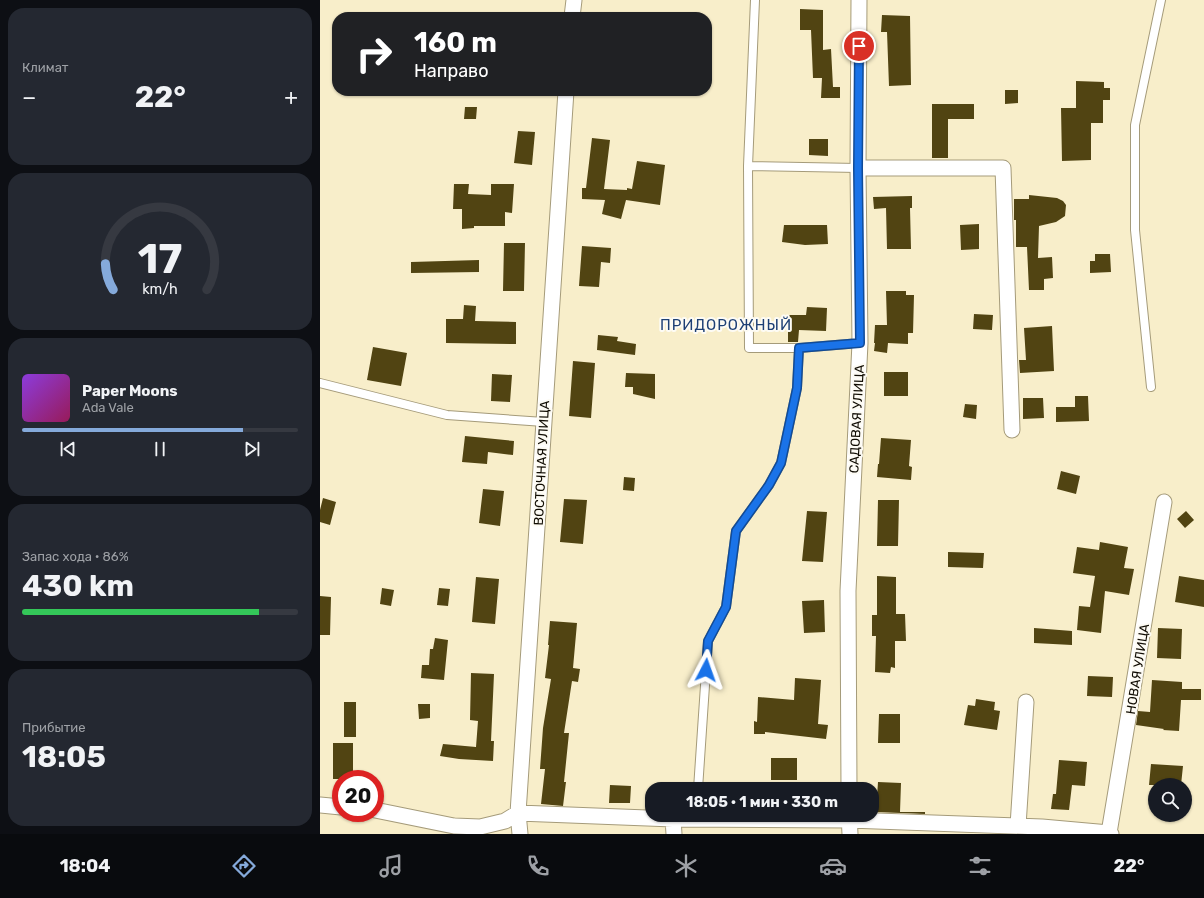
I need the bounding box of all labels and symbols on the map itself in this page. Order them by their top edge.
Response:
pin [842,29,876,63]
district label: ПРИДОРОЖНЫЙ [660,316,792,334]
street label: САДОВАЯ УЛИЦА [846,364,867,474]
street label: ВОСТОЧНАЯ УЛИЦА [531,400,552,526]
street label: НОВАЯ УЛИЦА [1123,622,1152,715]
position arrow [685,649,727,691]
speed limit sign: 20 [332,770,384,822]

